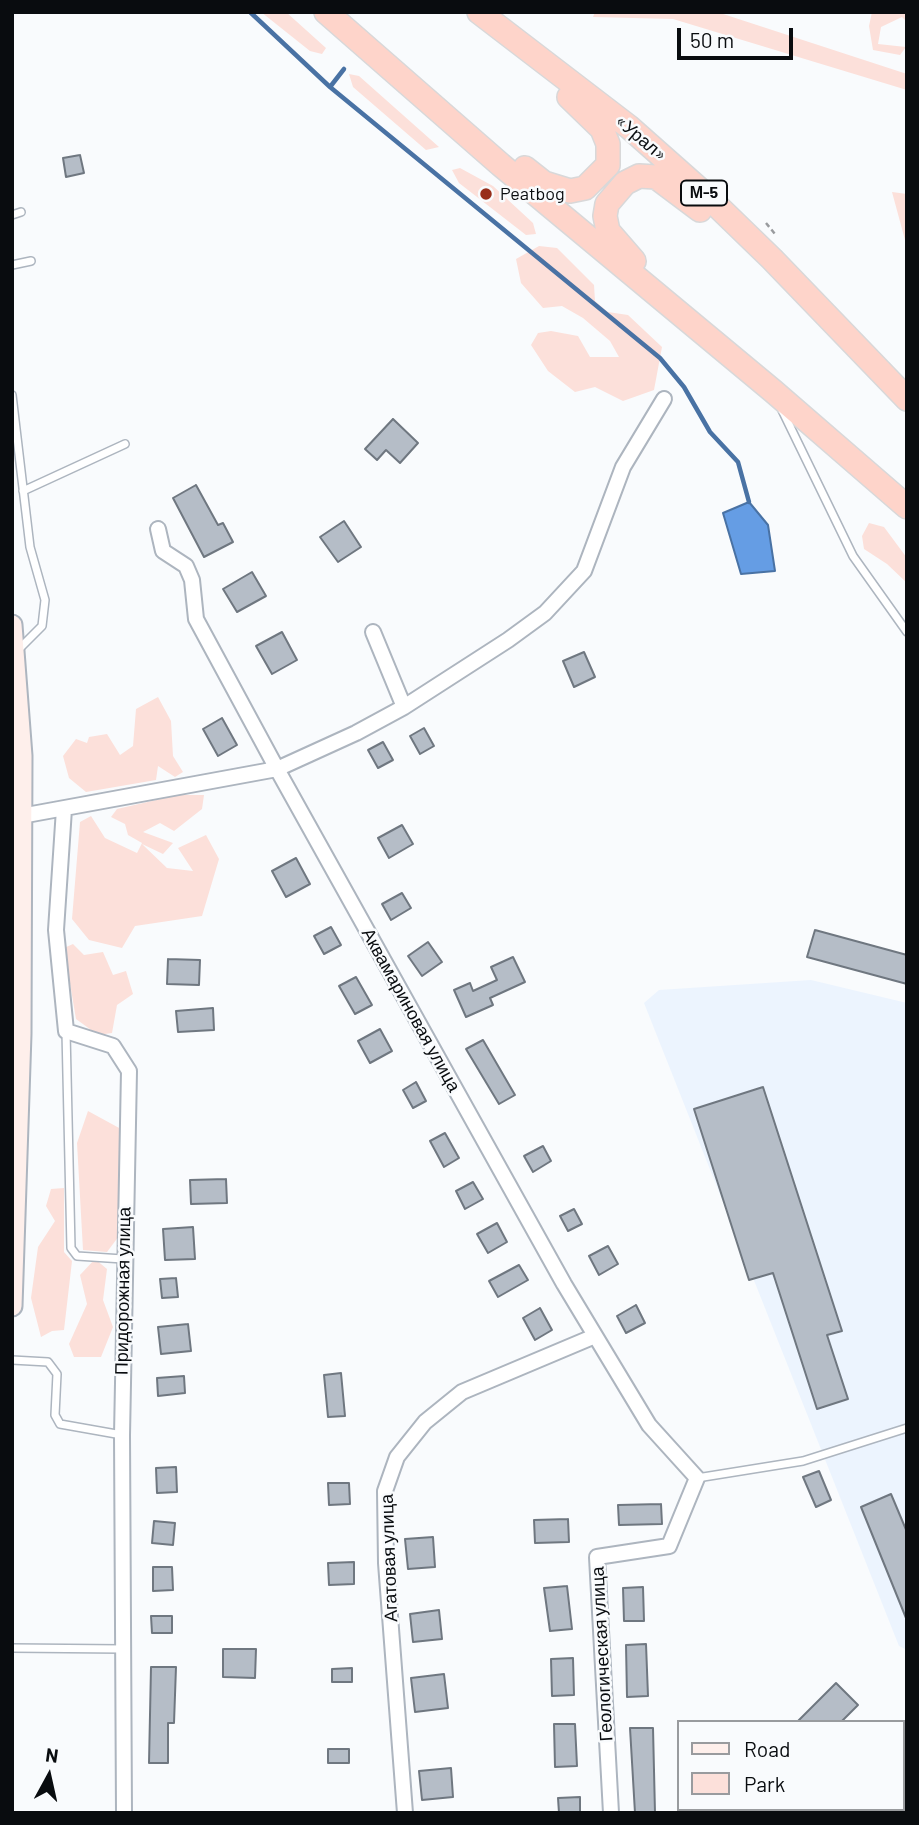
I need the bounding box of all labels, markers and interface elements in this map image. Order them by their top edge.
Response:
scale bar [681,14,796,58]
text: 50 m [690,27,734,52]
street label: «Урал» [611,110,671,166]
road number: М-5 [681,181,727,206]
place label: Peatbog [500,183,565,205]
marker: Peatbog [478,186,494,202]
street label: Аквамариновая улица [357,924,465,1096]
street label: Придорожная улица [111,1207,135,1375]
street label: Агатовая улица [376,1494,402,1622]
street label: Геологическая улица [587,1566,617,1742]
legend [678,1720,905,1811]
text: Road [744,1736,790,1761]
north arrow [14,1741,84,1811]
text: N [44,1742,60,1767]
text: Park [744,1771,785,1796]

